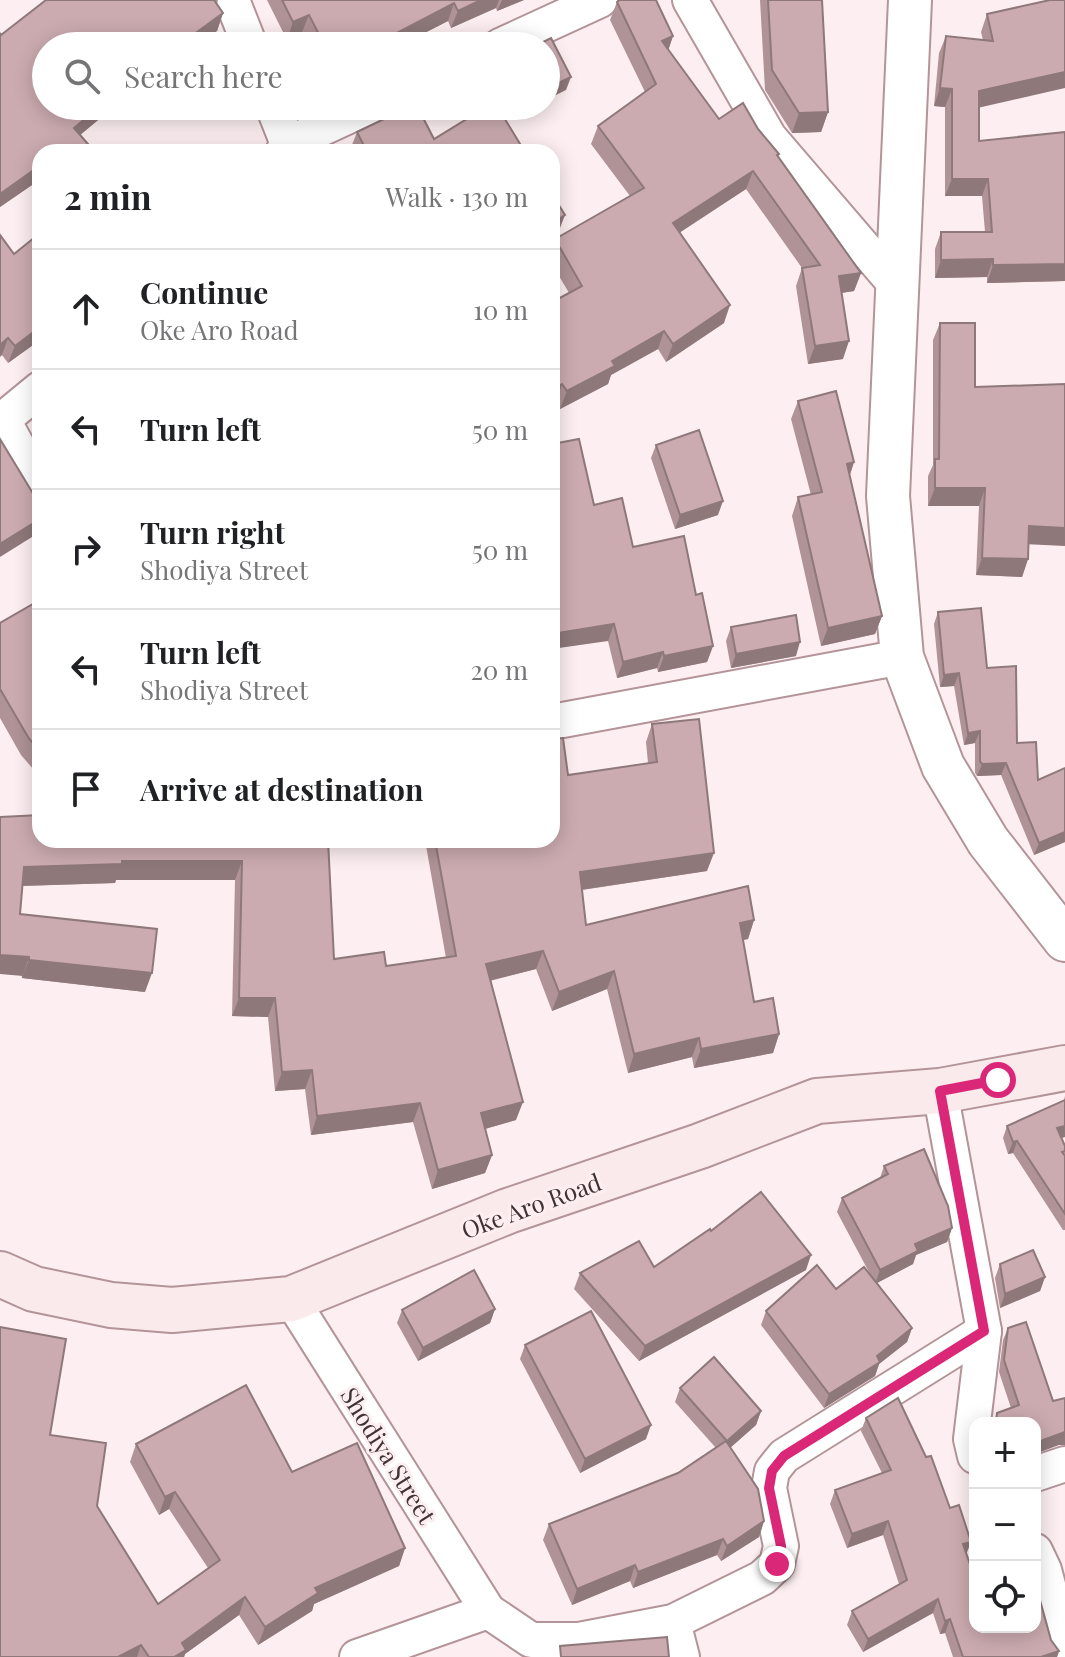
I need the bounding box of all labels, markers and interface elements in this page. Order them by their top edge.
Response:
search box [32,32,560,120]
icon: search [60,54,104,98]
text: Search here [124,56,283,96]
text: 2 min [64,173,152,219]
text: Walk · 130 m [386,179,528,214]
text: Continue [140,272,268,312]
icon: ahead [64,287,108,331]
text: 10 m [473,292,528,327]
text: Oke Aro Road [140,312,299,347]
icon: left [64,407,108,451]
text: Turn left [140,409,261,449]
text: 50 m [472,412,528,447]
text: Turn right [140,512,285,552]
icon: right [64,527,108,571]
text: 50 m [472,532,528,567]
text: Shodiya Street [140,552,308,587]
text: Turn left [140,632,261,672]
icon: left [64,647,108,691]
text: 20 m [470,652,528,687]
text: Shodiya Street [140,672,308,707]
icon: arrive [64,767,108,811]
text: Arrive at destination [140,769,423,809]
route start [980,1062,1016,1098]
street label: Oke Aro Road [457,1165,605,1245]
street label: Shodiya Street [334,1381,444,1530]
map controls [969,1417,1041,1633]
button: + [969,1417,1041,1489]
button: − [969,1489,1041,1561]
route end [759,1546,795,1582]
button: locate [969,1561,1041,1633]

